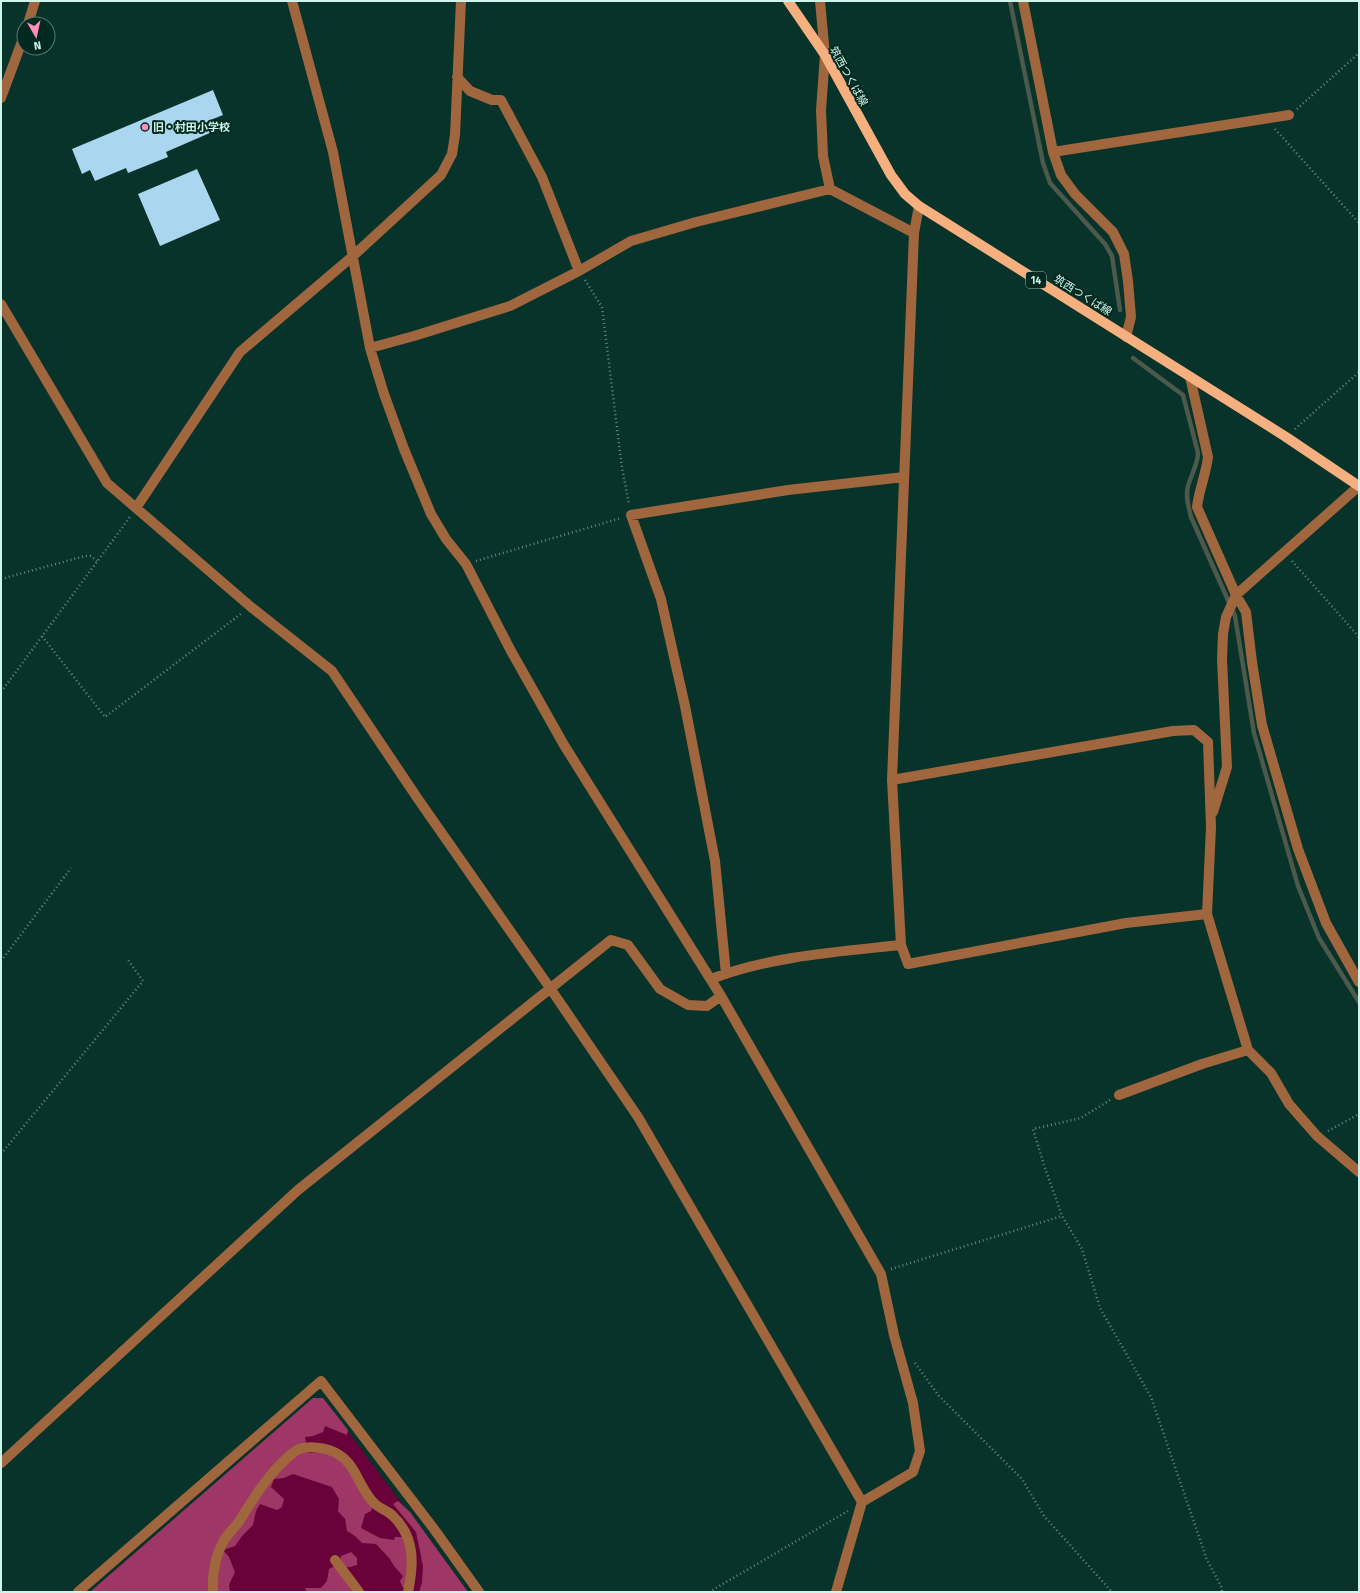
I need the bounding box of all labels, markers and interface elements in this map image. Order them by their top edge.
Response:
north arrow [16,16,56,56]
text: N [33,38,42,52]
street label: 筑西つくば線 [827,44,870,108]
place label: 旧・村田小学校 [153,121,230,134]
marker: 旧・村田小学校 [140,122,150,132]
road number: 14 [1026,272,1046,288]
street label: 筑西つくば線 [1051,272,1114,318]

